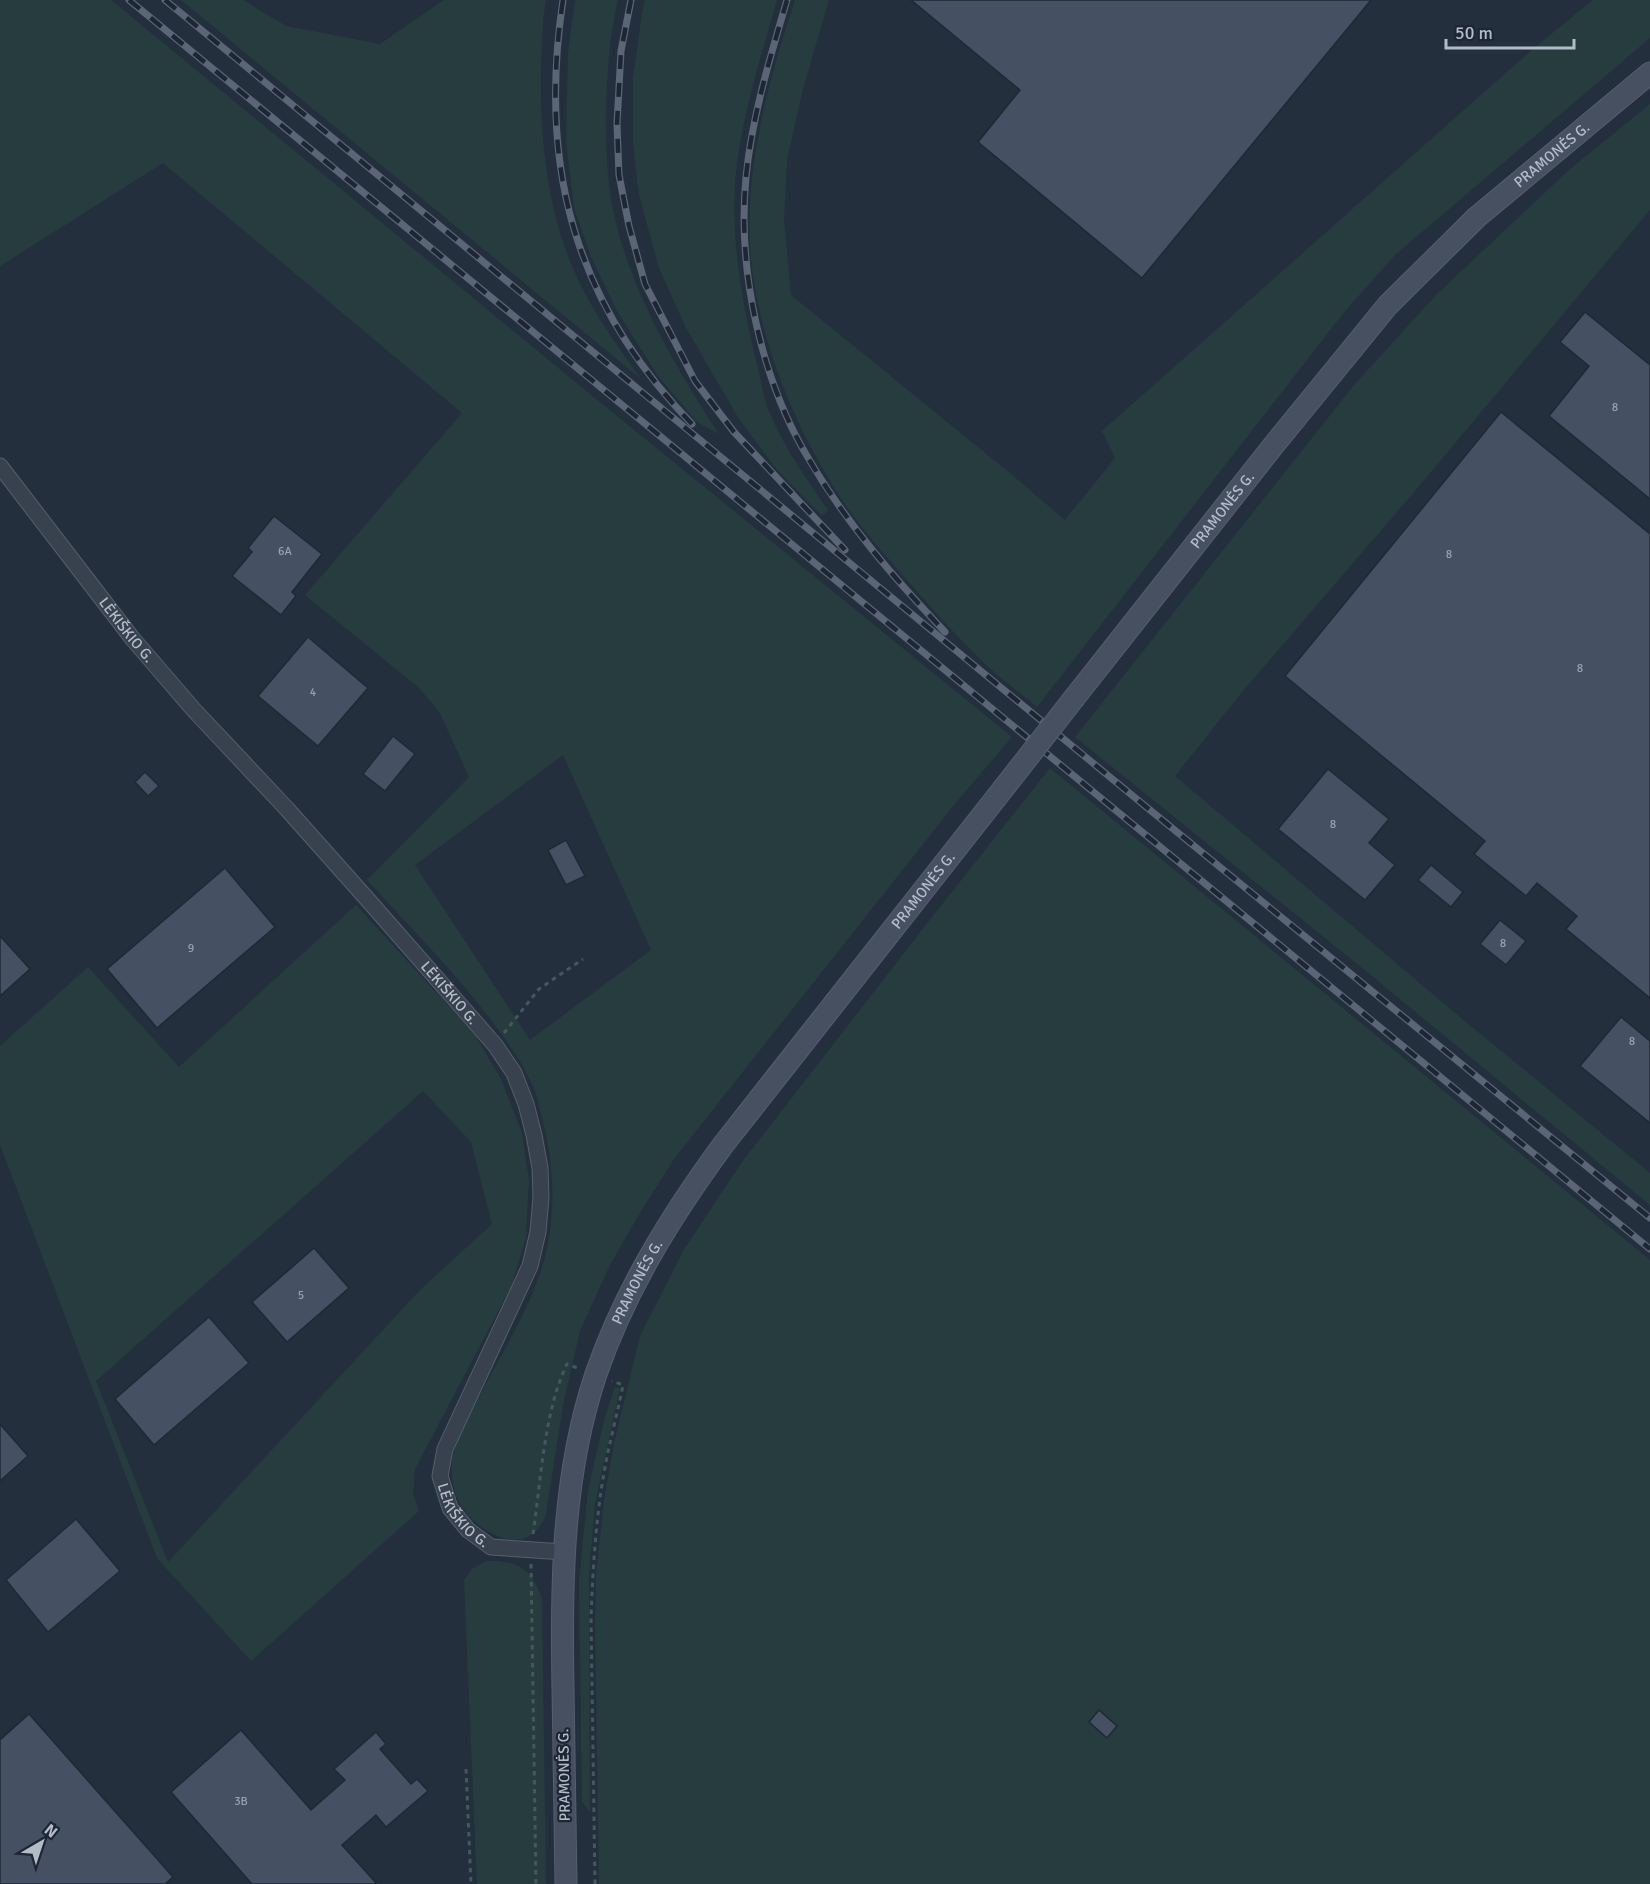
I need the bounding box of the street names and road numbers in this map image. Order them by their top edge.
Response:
street label: PRAMONĖS G. [1510,118,1593,191]
street label: PRAMONĖS G. [1187,468,1258,552]
street label: LĖKIŠKIO G. [95,594,158,666]
street label: PRAMONĖS G. [887,848,959,932]
street label: LĖKIŠKIO G. [417,958,482,1028]
street label: PRAMONĖS G. [608,1237,666,1327]
street label: LĖKIŠKIO G. [434,1481,493,1551]
street label: PRAMONĖS G. [554,1729,574,1821]

